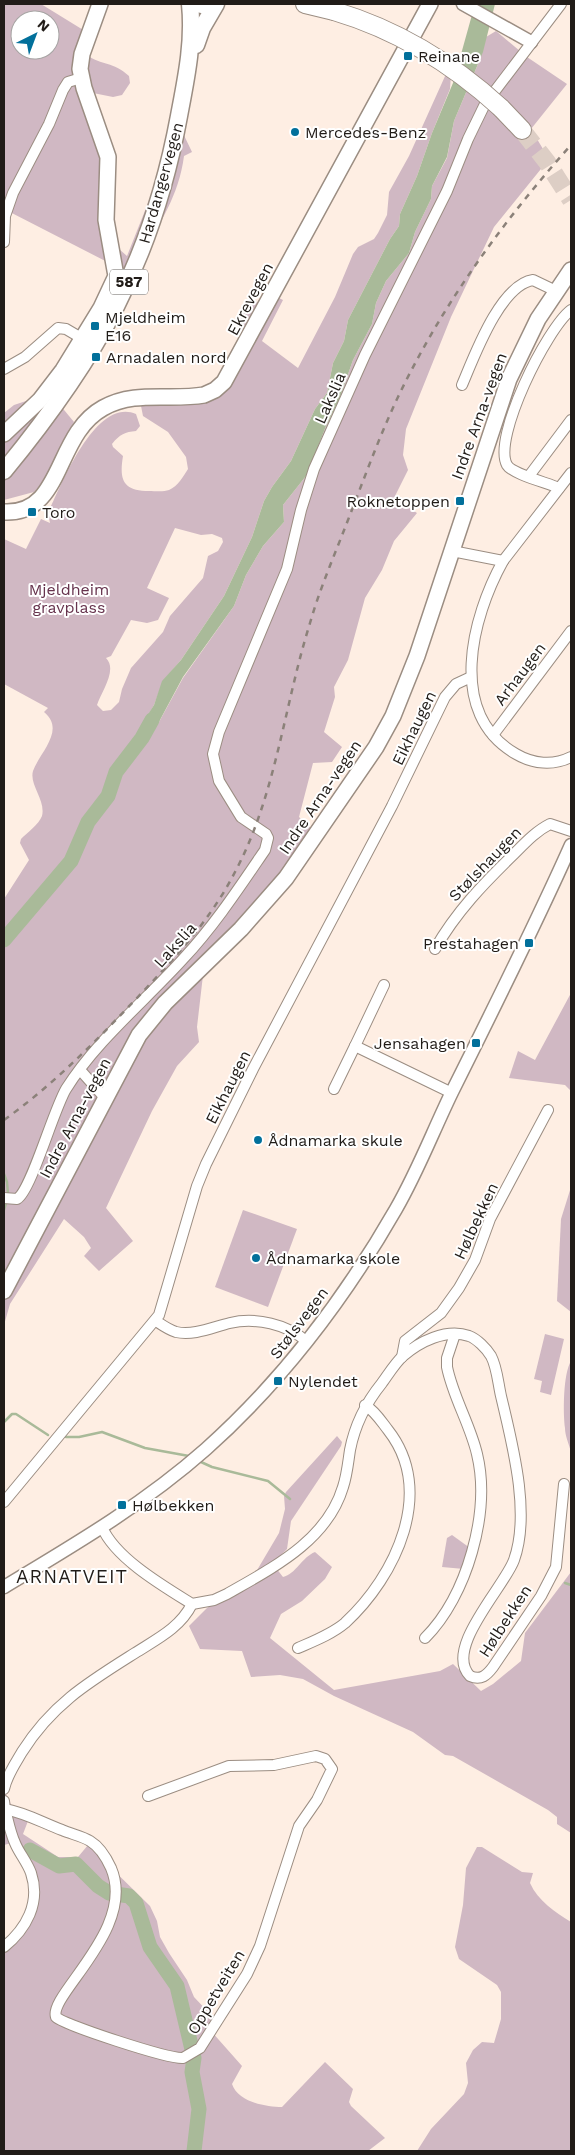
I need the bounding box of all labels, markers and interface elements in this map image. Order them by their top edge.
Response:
north arrow [10,10,60,60]
text: N [34,16,53,35]
place label: Reinane [418,47,480,66]
marker: Reinane [402,50,414,62]
street label: Hardangervegen [135,120,187,246]
place label: Mercedes-Benz [305,123,426,142]
marker: Mercedes-Benz [289,126,301,138]
street label: Ekrevegen [223,259,277,339]
road number: 587 [110,270,148,294]
place label: Mjeldheim E16 [105,308,186,345]
marker: Mjeldheim E16 [89,320,101,332]
place label: Arnadalen nord [106,348,226,367]
street label: Indre Arna-vegen [447,350,511,482]
marker: Arnadalen nord [90,351,102,363]
street label: Lakslia [310,369,350,427]
place label: Roknetoppen [347,492,450,511]
marker: Roknetoppen [454,495,466,507]
place label: Toro [42,503,75,522]
marker: Toro [26,506,38,518]
park label: Mjeldheim gravplass [29,580,109,617]
street label: Arhaugen [490,639,550,709]
street label: Eikhaugen [388,688,440,768]
street label: Indre Arna-vegen [275,736,365,858]
street label: Stølshaugen [445,823,525,905]
street label: Lakslia [150,919,200,971]
place label: Prestahagen [423,934,519,953]
marker: Prestahagen [523,937,535,949]
place label: Jensahagen [374,1034,466,1053]
marker: Jensahagen [470,1037,482,1049]
street label: Eikhaugen [201,1047,255,1127]
street label: Indre Arna-vegen [35,1055,115,1181]
place label: Ådnamarka skule [268,1131,403,1150]
marker: Ådnamarka skule [252,1134,264,1146]
street label: Hølbekken [450,1180,502,1262]
place label: Ådnamarka skole [266,1249,400,1268]
marker: Ådnamarka skole [250,1252,262,1264]
street label: Stølsvegen [266,1283,332,1363]
place label: Nylendet [288,1372,358,1391]
marker: Nylendet [272,1375,284,1387]
place label: Hølbekken [132,1496,214,1515]
marker: Hølbekken [116,1499,128,1511]
district label: ARNATVEIT [16,1565,128,1588]
street label: Hølbekken [475,1581,535,1661]
street label: Oppetveiten [183,1946,249,2038]

